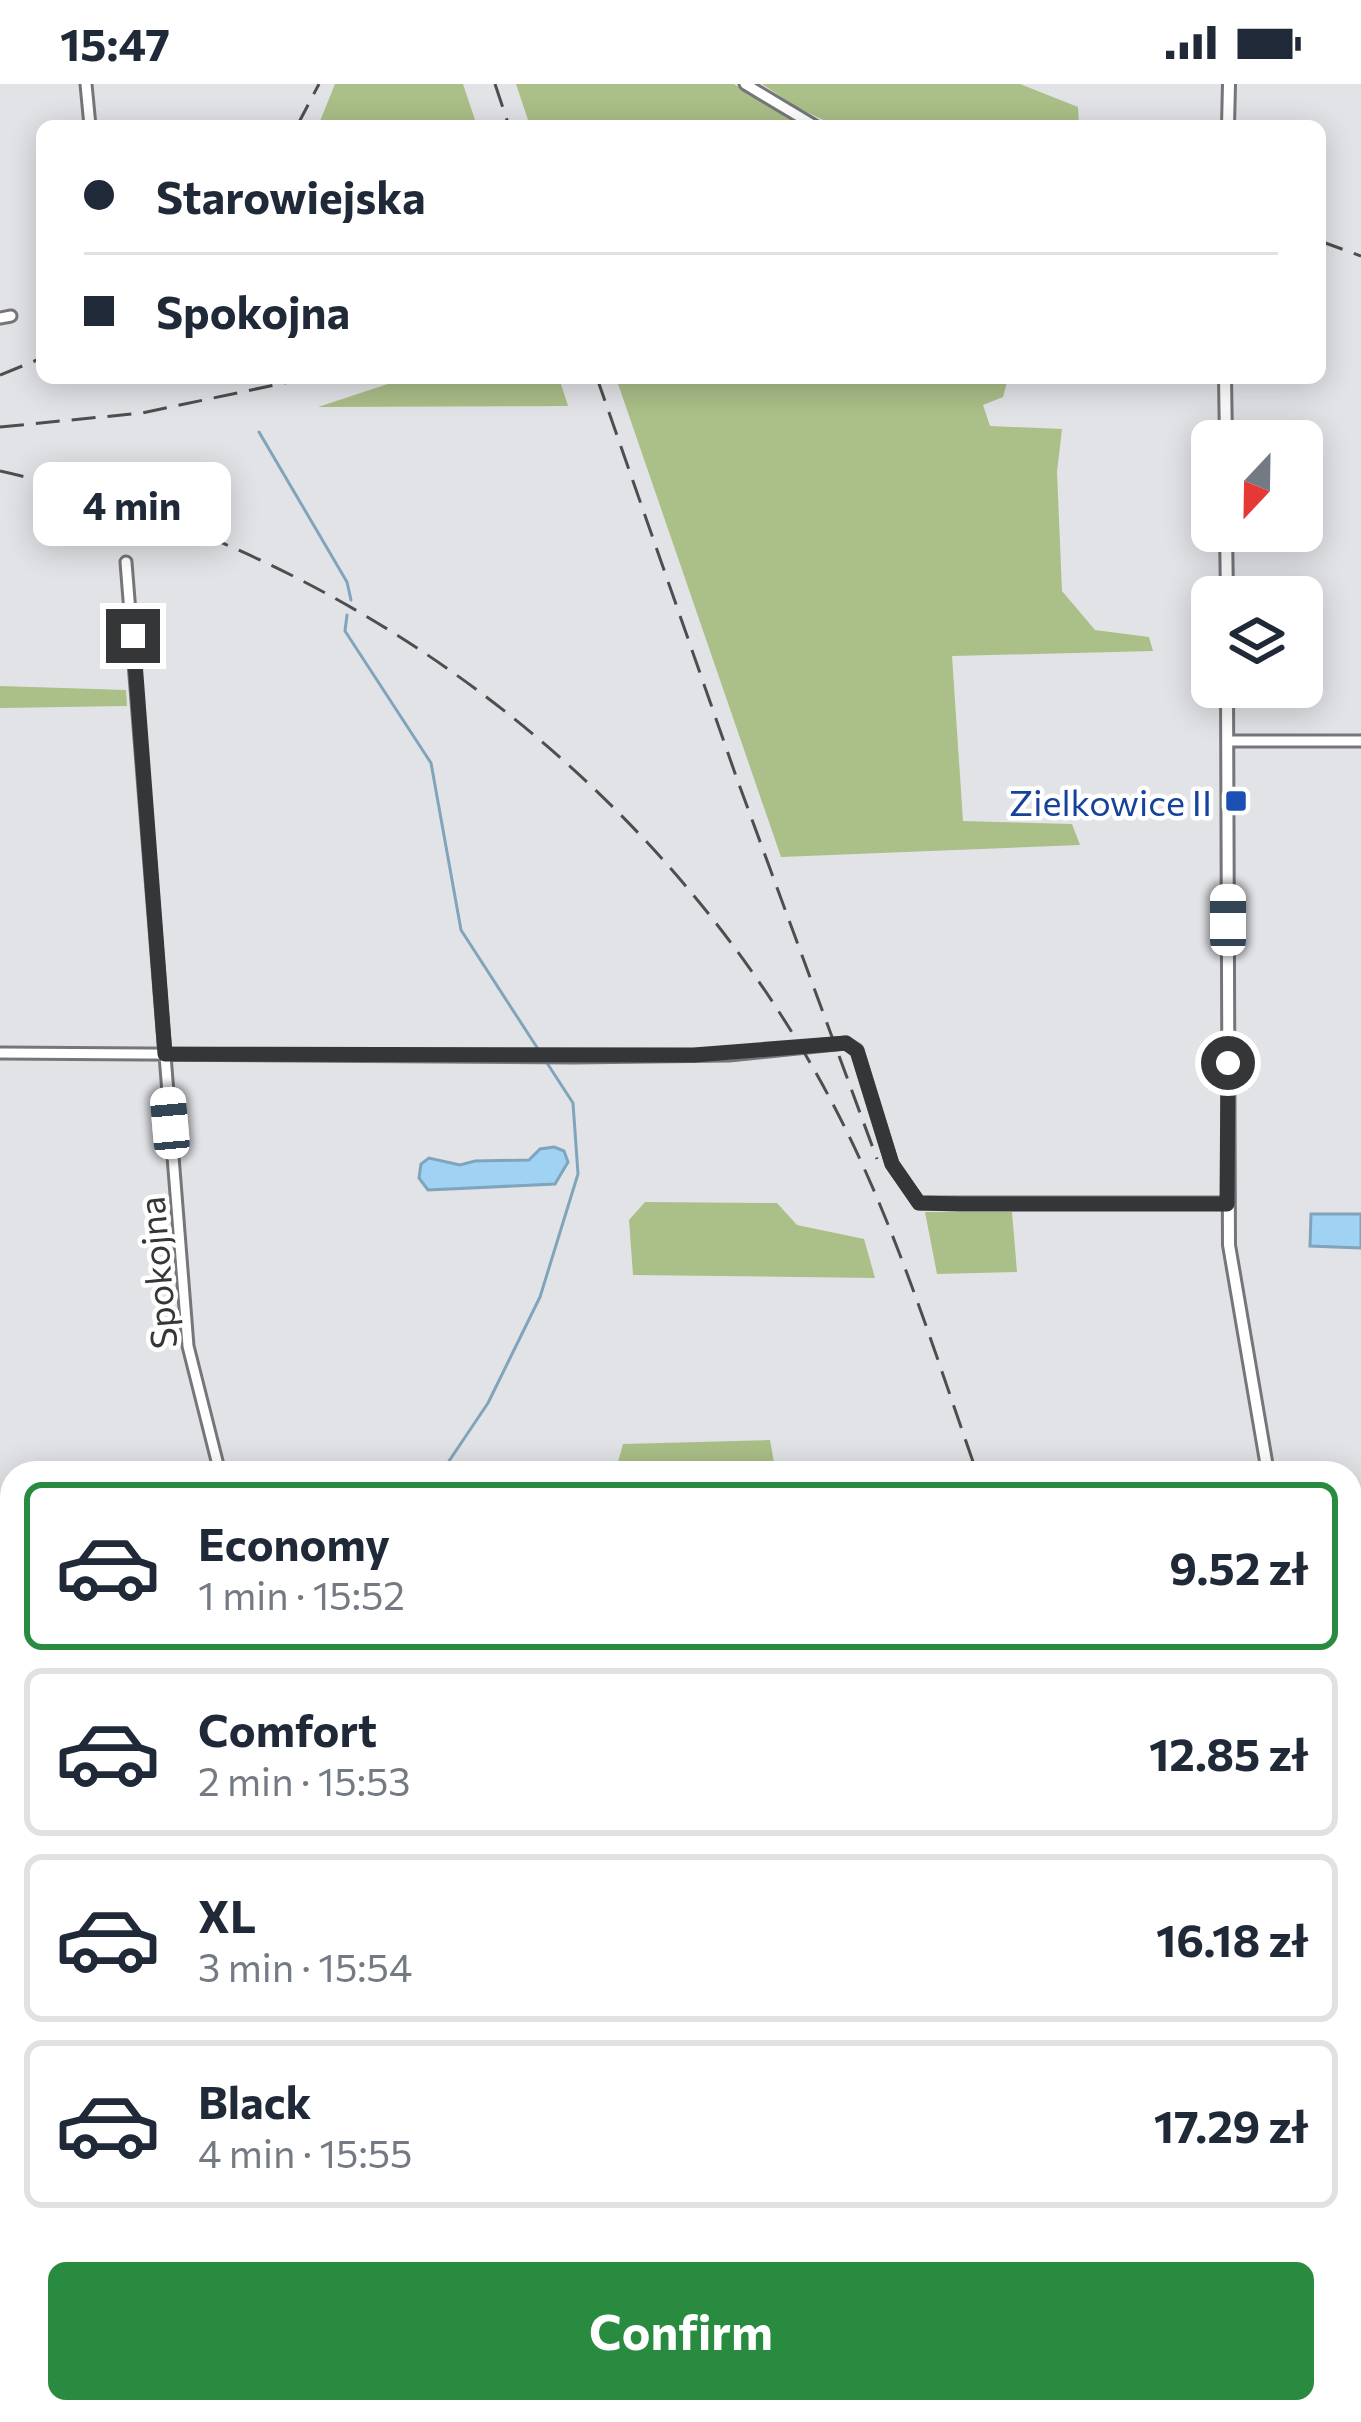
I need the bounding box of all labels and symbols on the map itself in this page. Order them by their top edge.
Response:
north arrow [1191,420,1323,552]
callout: 4 min [34,462,232,546]
route end [106,609,160,663]
place label: Zielkowice II [1009,779,1212,823]
marker: Zielkowice II [1223,788,1249,814]
car [1210,884,1246,956]
route start [1201,1036,1255,1090]
car [149,1086,191,1160]
street label: Spokojna [127,1195,185,1351]

